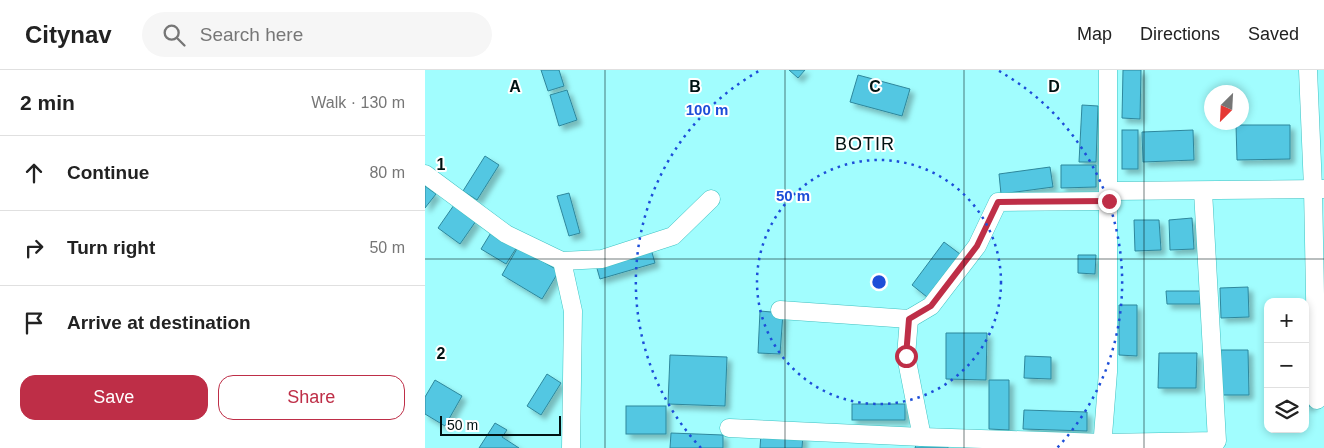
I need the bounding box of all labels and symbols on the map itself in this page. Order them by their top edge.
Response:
text: A [509,78,521,95]
text: B [689,78,701,95]
text: C [869,78,881,95]
text: D [1048,78,1060,95]
north arrow [1204,85,1249,130]
text: 100 m [686,101,728,118]
district label: BOTIR [835,134,895,154]
text: 1 [437,156,446,173]
text: 50 m [776,187,810,204]
route end [1098,190,1121,213]
centre of rings [870,273,888,291]
text: 2 [437,345,446,362]
route start [895,345,918,368]
scale bar [440,413,561,436]

